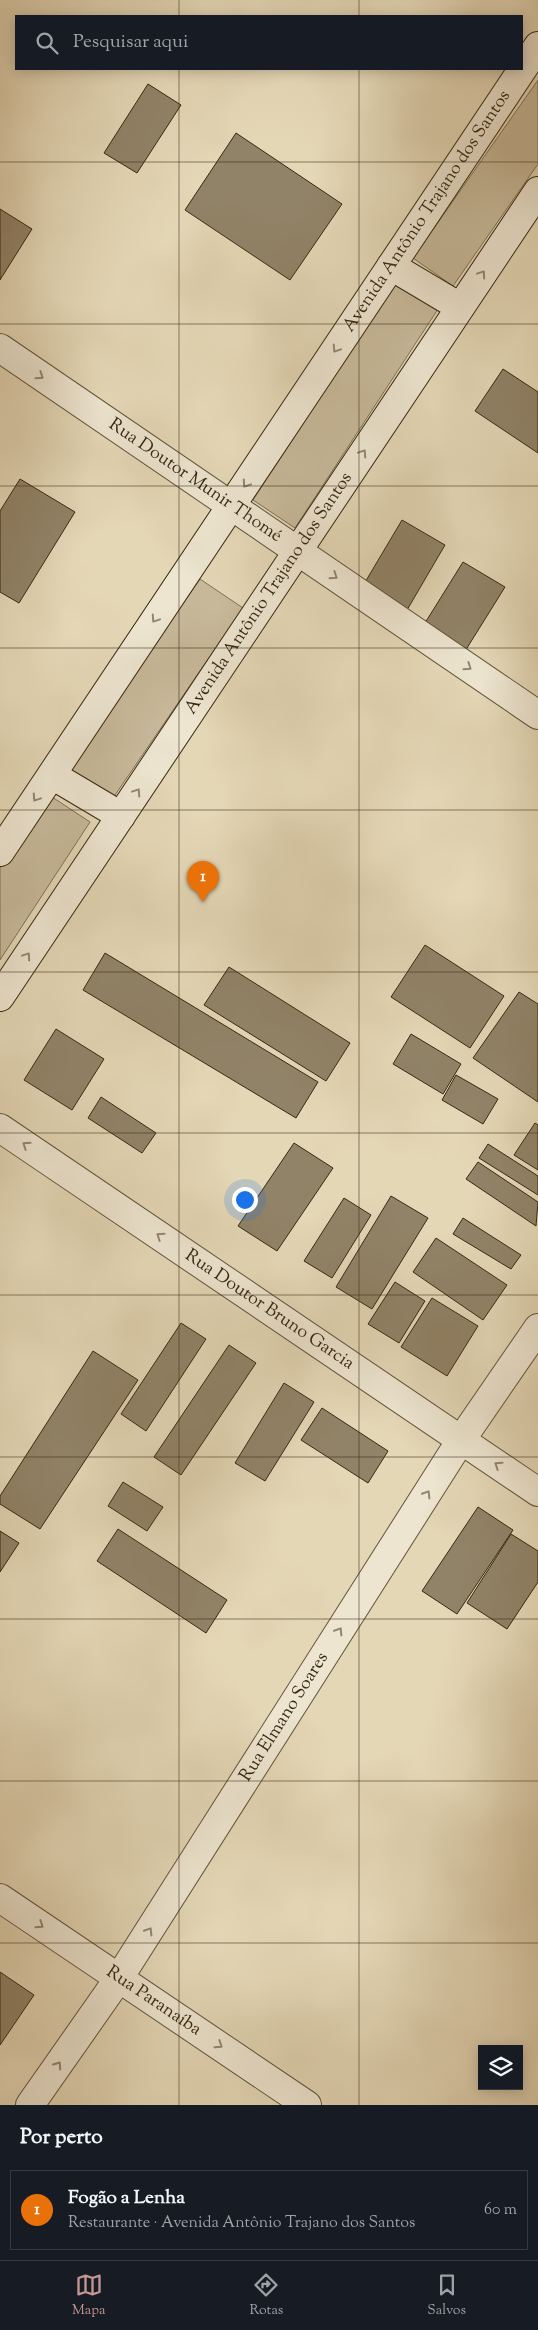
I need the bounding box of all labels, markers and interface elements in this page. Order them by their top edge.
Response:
search box [15,15,523,70]
icon: search [33,29,61,57]
text: Pesquisar aqui [73,29,188,56]
street label: Avenida Antônio Trajano dos Santos [337,85,518,338]
one-way arrow [476,270,485,280]
one-way arrow [333,343,342,352]
one-way arrow [34,370,44,379]
street label: Rua Doutor Munir Thomé [103,412,287,549]
one-way arrow [357,449,366,459]
street label: Avenida Antônio Trajano dos Santos [179,467,360,720]
one-way arrow [243,478,252,488]
one-way arrow [328,569,337,579]
one-way arrow [152,614,162,623]
one-way arrow [462,661,472,670]
one-way arrow [131,788,140,798]
one-way arrow [33,792,42,802]
pin: 1 [187,861,219,902]
one-way arrow [21,953,30,962]
one-way arrow [22,1142,31,1151]
your location [232,1187,258,1213]
one-way arrow [156,1233,166,1242]
street label: Rua Doutor Bruno Garcia [179,1243,359,1377]
one-way arrow [494,1462,503,1471]
one-way arrow [420,1490,430,1499]
one-way arrow [333,1628,343,1637]
street label: Rua Elmano Soares [234,1647,336,1787]
one-way arrow [35,1919,44,1928]
one-way arrow [143,1927,152,1937]
street label: Rua Paranaíba [100,1960,206,2043]
one-way arrow [213,2039,222,2048]
map controls [478,2045,523,2090]
button: layers [478,2045,523,2090]
one-way arrow [52,2061,61,2071]
text: Por perto [20,2123,103,2153]
text: Fogão a Lenha [68,2185,185,2212]
text: 1 [34,2199,40,2222]
text: 60 m [484,2199,517,2222]
text: Restaurante · Avenida Antônio Trajano dos Santos [68,2212,415,2235]
tab: Mapa [72,2271,105,2321]
tab: Rotas [249,2271,283,2321]
tab: Salvos [427,2271,466,2321]

